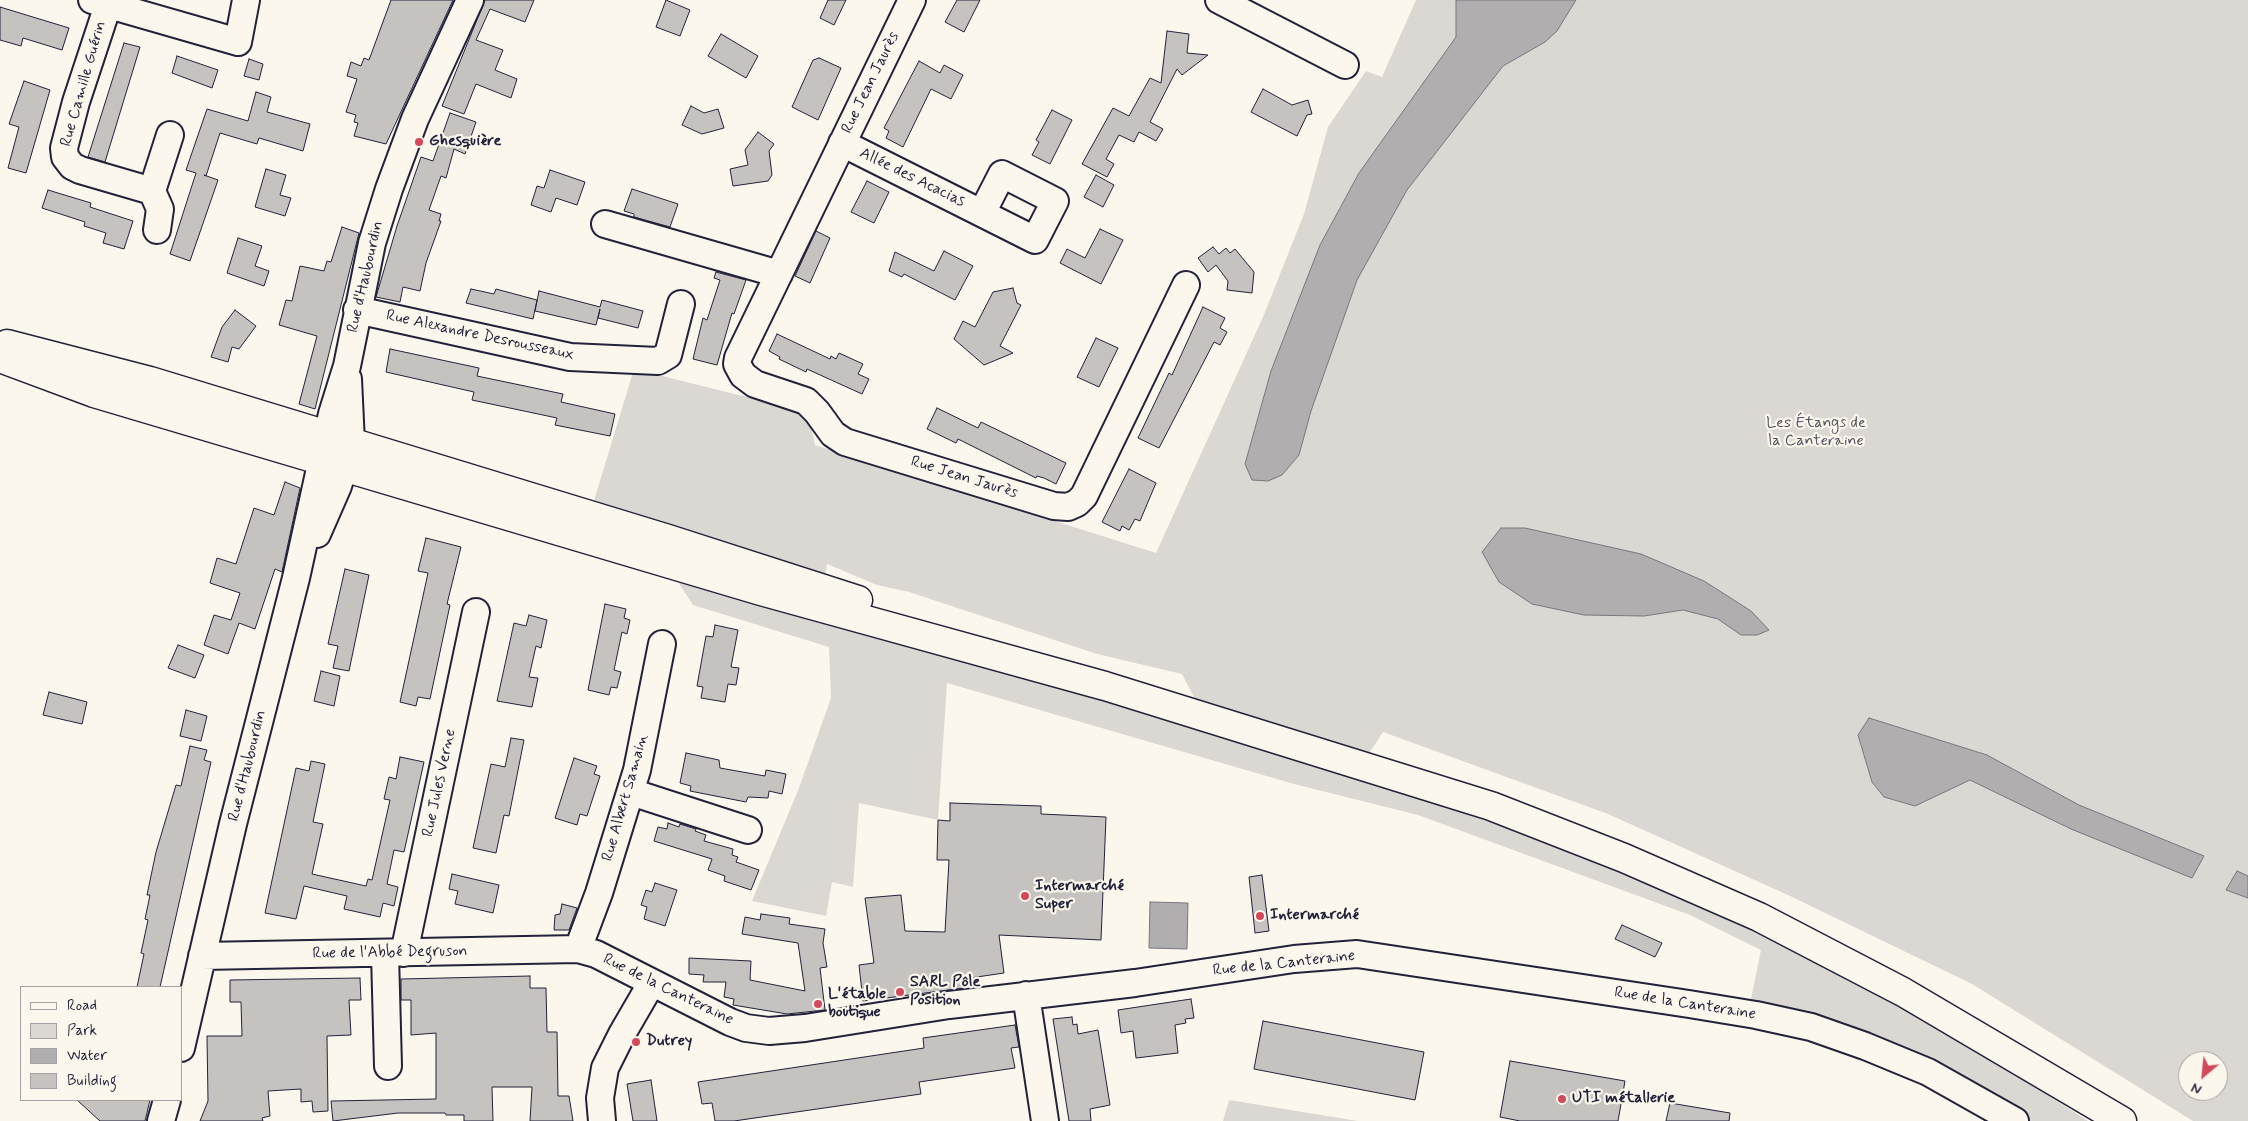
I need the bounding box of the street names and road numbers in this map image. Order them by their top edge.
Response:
street label: Rue Camille Guérin [57,19,111,149]
street label: Rue Jean Jaurès [838,29,904,137]
street label: Allée des Acacias [856,144,968,212]
street label: Rue d'Haubourdin [344,219,388,335]
street label: Rue Alexandre Desrousseaux [384,307,576,365]
street label: Rue Jean Jaurès [908,453,1020,503]
street label: Rue d'Haubourdin [225,708,271,824]
street label: Rue Jules Verne [419,727,461,839]
street label: Rue Albert Samain [599,732,653,864]
street label: Rue de l'Abbé Degruson [312,942,468,964]
street label: Rue de la Canteraine [1212,947,1356,981]
street label: Rue de la Canteraine [600,950,736,1030]
street label: Rue de la Canteraine [1613,983,1757,1025]

